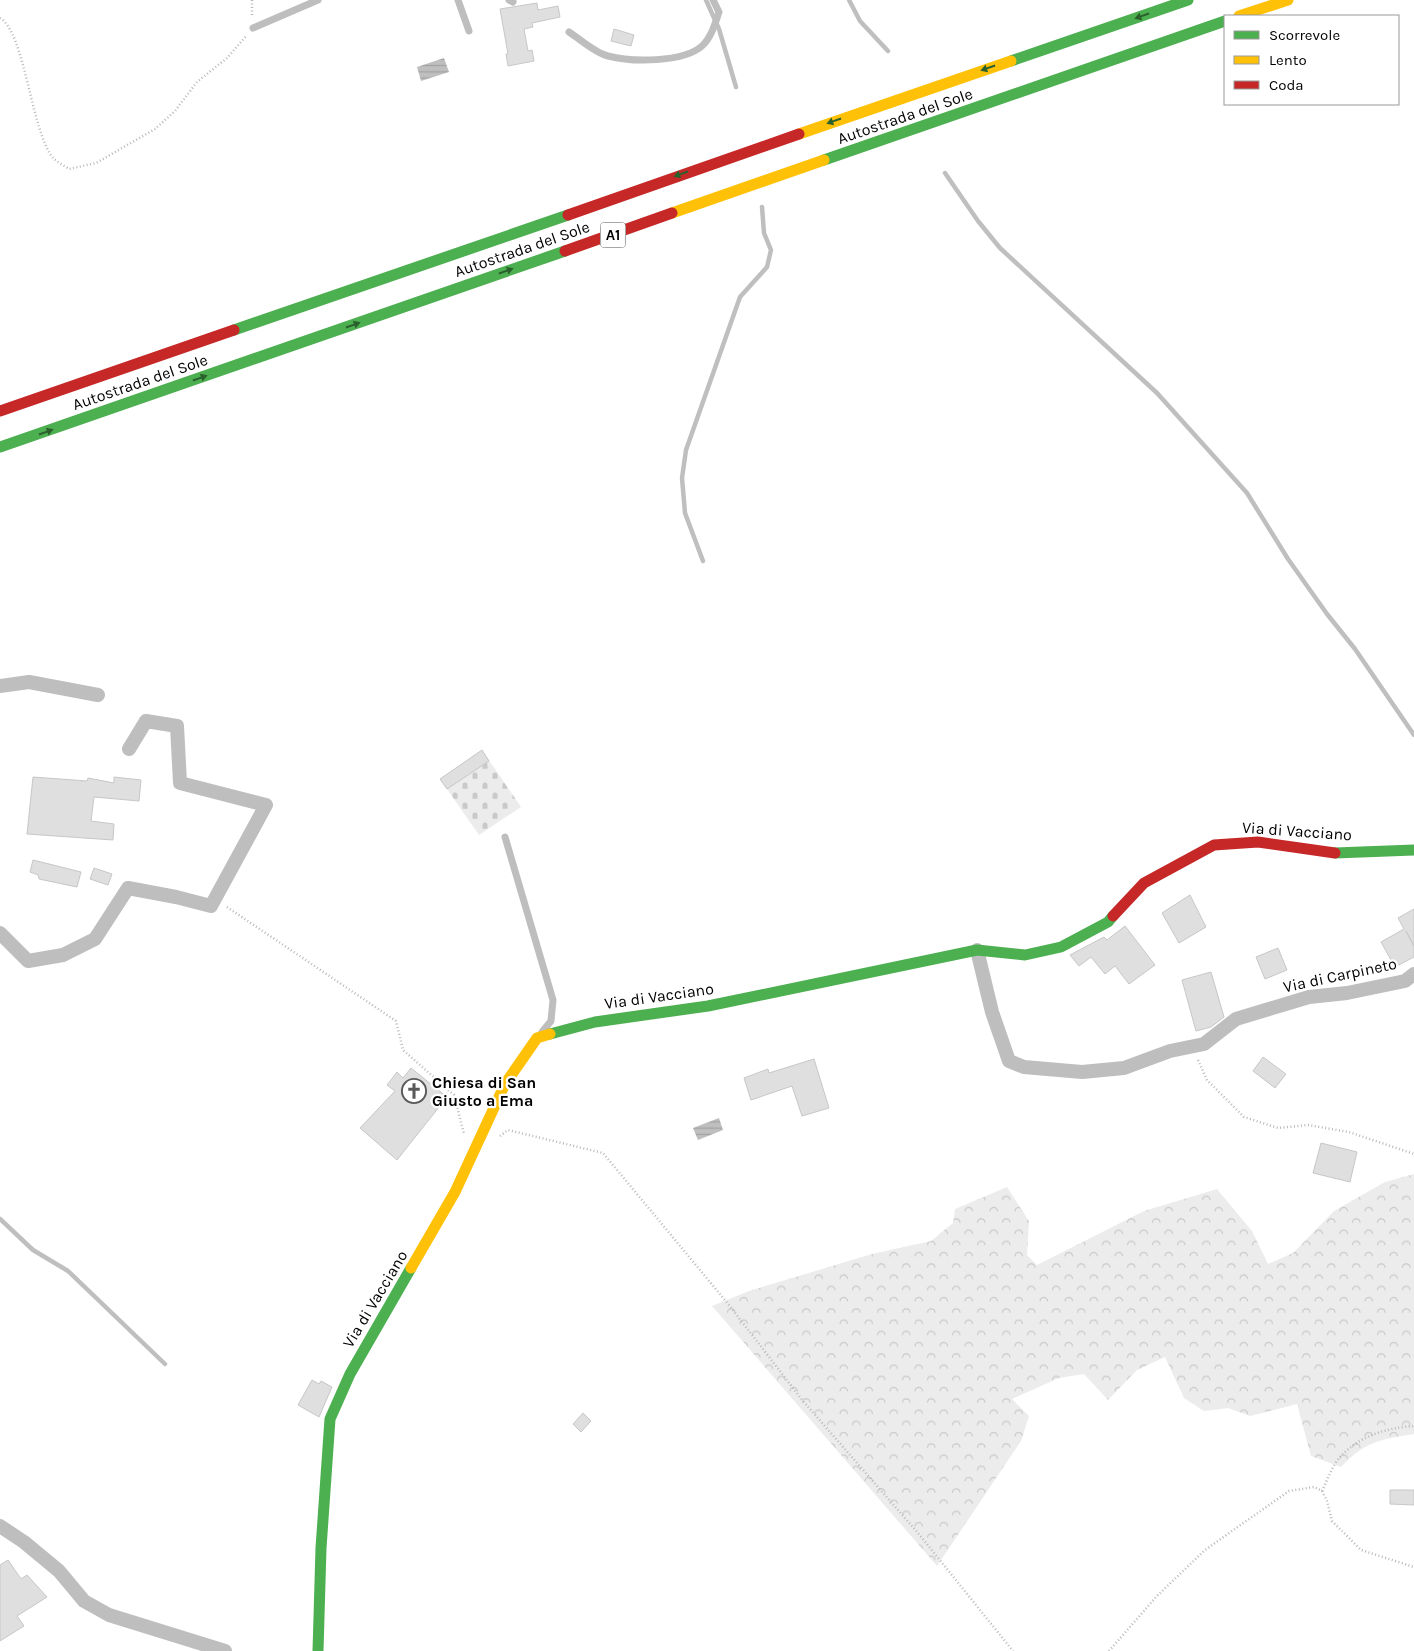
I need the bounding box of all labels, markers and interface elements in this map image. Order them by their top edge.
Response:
one-way arrow [1134,12,1149,20]
legend [1224,15,1399,105]
text: Scorrevole [1269,26,1340,44]
text: Lento [1269,51,1307,69]
one-way arrow [980,65,995,73]
text: Coda [1269,76,1304,94]
street label: Autostrada del Sole [835,84,975,148]
one-way arrow [827,118,842,125]
one-way arrow [673,171,688,179]
street label: Autostrada del Sole [452,217,592,281]
road number: A1 [600,222,626,248]
one-way arrow [499,267,514,274]
one-way arrow [346,321,361,329]
street label: Autostrada del Sole [70,350,210,414]
one-way arrow [192,374,207,381]
one-way arrow [39,427,54,435]
street label: Via di Vacciano [1241,818,1353,844]
street label: Via di Carpineto [1281,954,1399,996]
street label: Via di Vacciano [603,979,715,1013]
place label: Chiesa di San Giusto a Ema [432,1073,536,1110]
church icon: Chiesa di San Giusto a Ema [401,1078,427,1104]
street label: Via di Vacciano [338,1247,412,1351]

